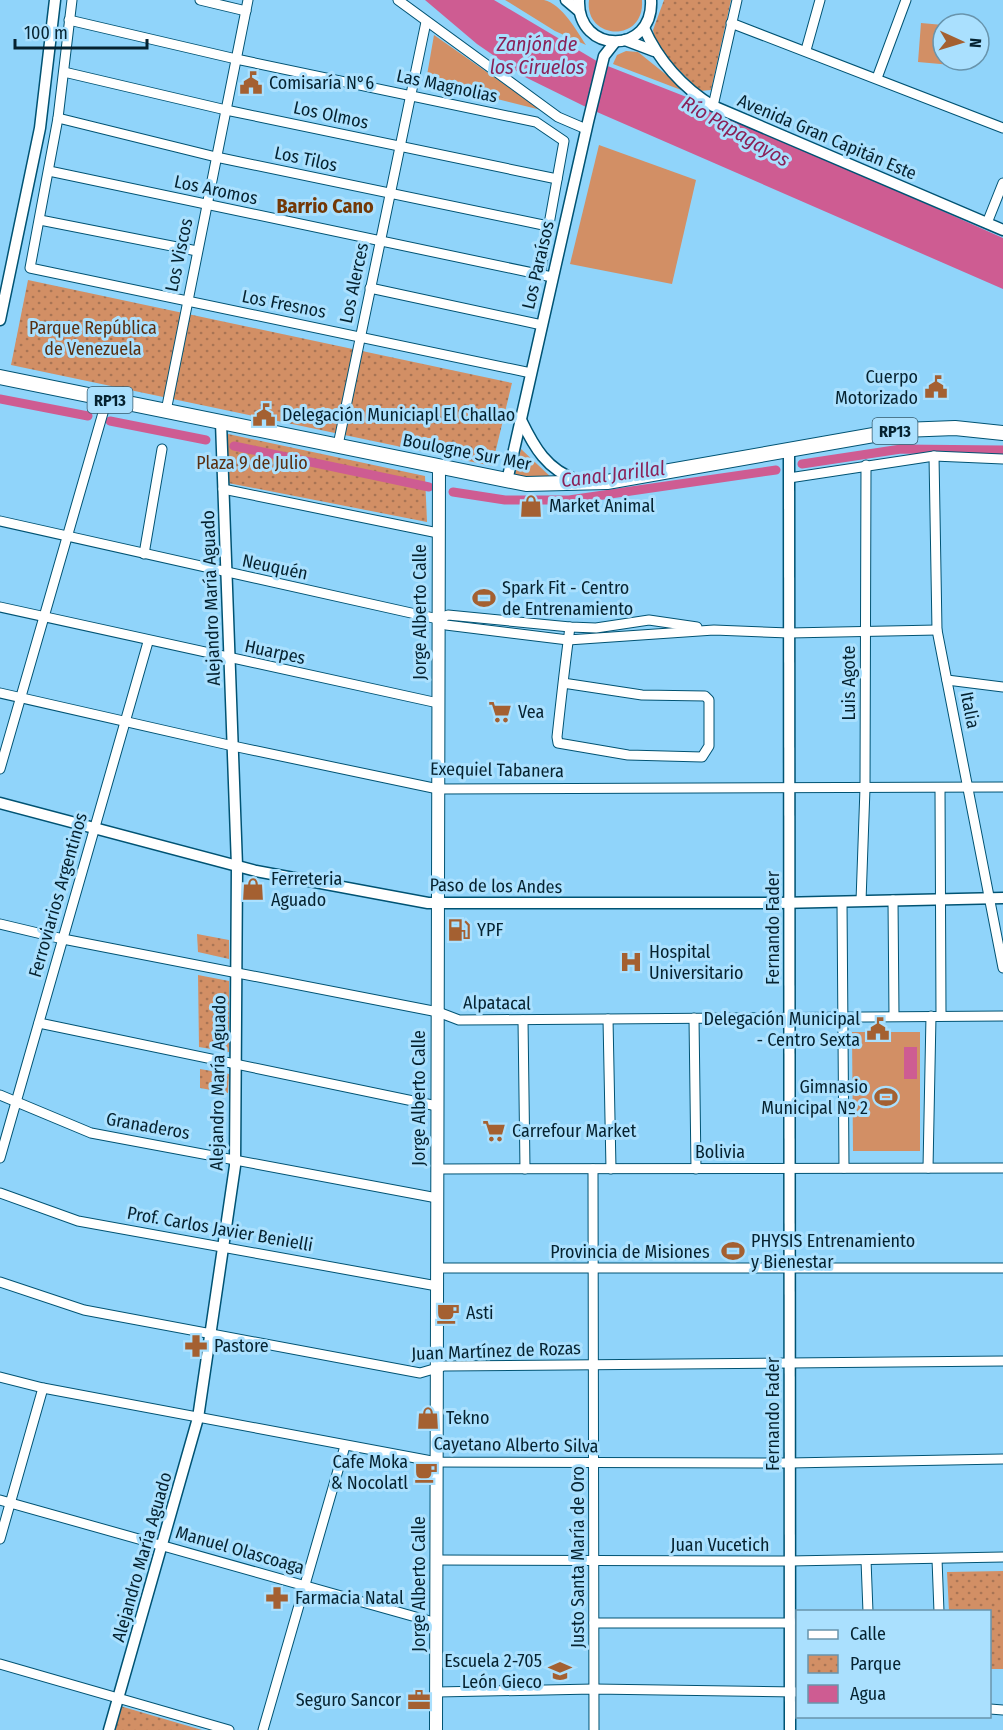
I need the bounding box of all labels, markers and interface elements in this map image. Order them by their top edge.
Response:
scale bar [15,12,147,50]
north arrow [931,12,991,72]
text: 100 m [24,22,68,44]
water label: Zanjón de los Ciruelos [490,32,585,79]
text: N [966,38,985,48]
street label: Las Magnolias [394,65,500,108]
public building icon: Comisaría N°6 [238,70,264,96]
place label: Comisaría N°6 [269,72,374,94]
street label: Avenida Gran Capitán Este [734,89,920,185]
water label: Río Papagayos [678,91,795,172]
street label: Los Olmos [292,96,371,134]
street label: Los Tilos [273,142,340,176]
street label: Los Aromos [172,170,260,210]
district label: Barrio Cano [276,194,374,218]
street label: Los Viscos [160,216,198,294]
street label: Los Paraísos [517,218,559,311]
street label: Los Alerces [335,240,373,325]
street label: Los Fresnos [240,285,328,323]
park label: Parque República de Venezuela [29,317,157,360]
place label: Cuerpo Motorizado [835,366,918,409]
public building icon: Cuerpo Motorizado [923,374,949,400]
road number: RP13 [88,387,132,413]
public building icon: Delegación Municiapl El Challao [251,402,277,428]
place label: Delegación Municiapl El Challao [282,404,515,426]
road number: RP13 [872,418,918,444]
street label: Boulogne Sur Mer [401,429,534,475]
park label: Plaza 9 de Julio [196,452,308,474]
water label: Canal Jarillal [560,456,666,492]
shop icon: Market Animal [518,493,544,519]
place label: Market Animal [549,495,655,517]
street label: Alejandro María Aguado [197,510,225,686]
street label: Jorge Alberto Calle [409,544,431,680]
street label: Neuquén [240,549,310,585]
place label: Spark Fit - Centro de Entrenamiento [502,577,633,620]
sports icon: Spark Fit - Centro de Entrenamiento [471,585,497,611]
street label: Huarpes [243,635,308,669]
street label: Luis Agote [838,645,860,721]
street label: Italia [956,690,984,731]
supermarket icon: Vea [487,699,513,725]
place label: Vea [518,701,544,723]
street label: Exequiel Tabanera [430,758,564,782]
street label: Ferroviarios Argentinos [24,810,92,980]
place label: Ferreteria Aguado [271,868,342,911]
street label: Fernando Fader [762,870,784,985]
street label: Paso de los Andes [430,874,563,898]
shop icon: Ferreteria Aguado [240,876,266,902]
fuel station icon: YPF [446,917,472,943]
place label: YPF [477,919,503,941]
place label: Hospital Universitario [649,941,744,984]
hospital icon: Hospital Universitario [618,949,644,975]
street label: Alpatacal [463,991,531,1015]
street label: Alejandro María Aguado [205,995,231,1171]
place label: Delegación Municipal - Centro Sexta [703,1008,860,1051]
public building icon: Delegación Municipal - Centro Sexta [865,1016,891,1042]
street label: Jorge Alberto Calle [408,1030,430,1166]
place label: Gimnasio Municipal Nº 2 [761,1076,868,1119]
sports icon: Gimnasio Municipal Nº 2 [873,1084,899,1110]
street label: Granaderos [104,1108,192,1144]
supermarket icon: Carrefour Market [481,1118,507,1144]
place label: Carrefour Market [512,1120,636,1142]
street label: Bolivia [695,1141,745,1163]
street label: Prof. Carlos Javier Benielli [125,1202,315,1256]
place label: PHYSIS Entrenamiento y Bienestar [751,1230,915,1273]
sports icon: PHYSIS Entrenamiento y Bienestar [720,1238,746,1264]
street label: Provincia de Misiones [550,1241,710,1263]
cafe icon: Asti [435,1300,461,1326]
place label: Asti [466,1302,494,1324]
pharmacy icon: Pastore [183,1333,209,1359]
place label: Pastore [214,1335,269,1357]
street label: Juan Martínez de Rozas [411,1337,581,1365]
street label: Fernando Fader [762,1356,784,1471]
shop icon: Tekno [415,1405,441,1431]
place label: Tekno [446,1407,490,1429]
street label: Cayetano Alberto Silva [433,1433,599,1457]
place label: Cafe Moka & Nocolatl [331,1451,408,1494]
cafe icon: Cafe Moka & Nocolatl [413,1459,439,1485]
street label: Justo Santa María de Oro [567,1466,589,1648]
street label: Alejandro María Aguado [107,1470,177,1644]
street label: Jorge Alberto Calle [408,1516,430,1652]
street label: Manuel Olascoaga [173,1521,307,1579]
street label: Juan Vucetich [671,1534,769,1556]
pharmacy icon: Farmacia Natal [264,1585,290,1611]
place label: Farmacia Natal [295,1587,404,1609]
legend [796,1610,991,1718]
text: Calle [850,1623,886,1645]
place label: Escuela 2-705 León Gieco [444,1650,542,1693]
text: Parque [850,1653,901,1675]
school or university icon: Escuela 2-705 León Gieco [547,1658,573,1684]
text: Agua [850,1683,886,1705]
office icon: Seguro Sancor [406,1687,432,1713]
place label: Seguro Sancor [296,1689,402,1711]

